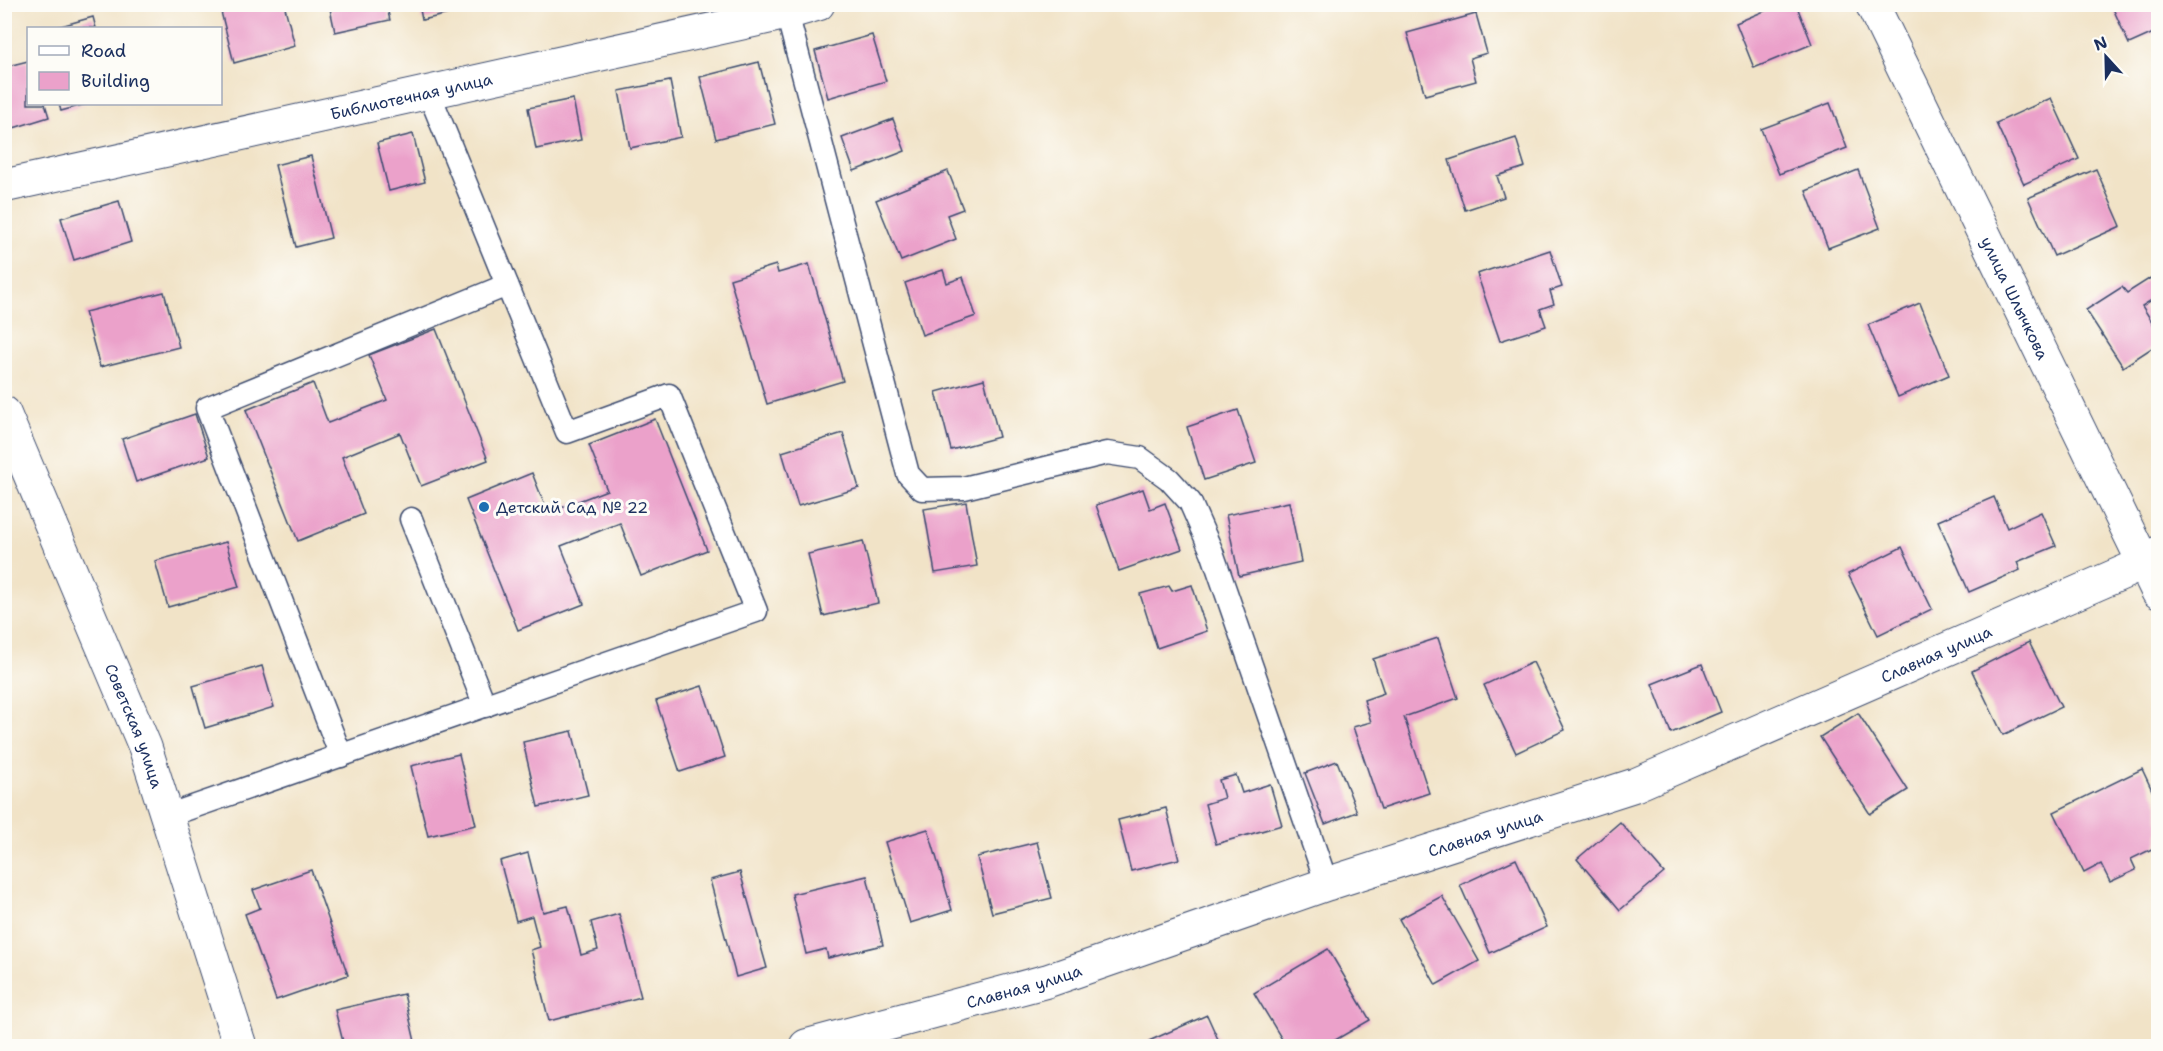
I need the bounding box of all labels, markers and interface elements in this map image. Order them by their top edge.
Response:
legend [27,27,222,105]
north arrow [2076,27,2136,87]
text: N [2091,31,2110,56]
text: Road [81,39,126,63]
street label: Библиотечная улица [328,68,494,125]
text: Building [81,69,150,93]
street label: улица Шлычкова [1976,233,2053,363]
place label: Детский Сад № 22 [496,497,648,518]
marker: Детский Сад № 22 [477,500,491,514]
street label: Славная улица [1878,621,1995,688]
street label: Советская улица [100,660,167,791]
street label: Славная улица [1425,805,1545,862]
street label: Славная улица [964,960,1085,1013]

